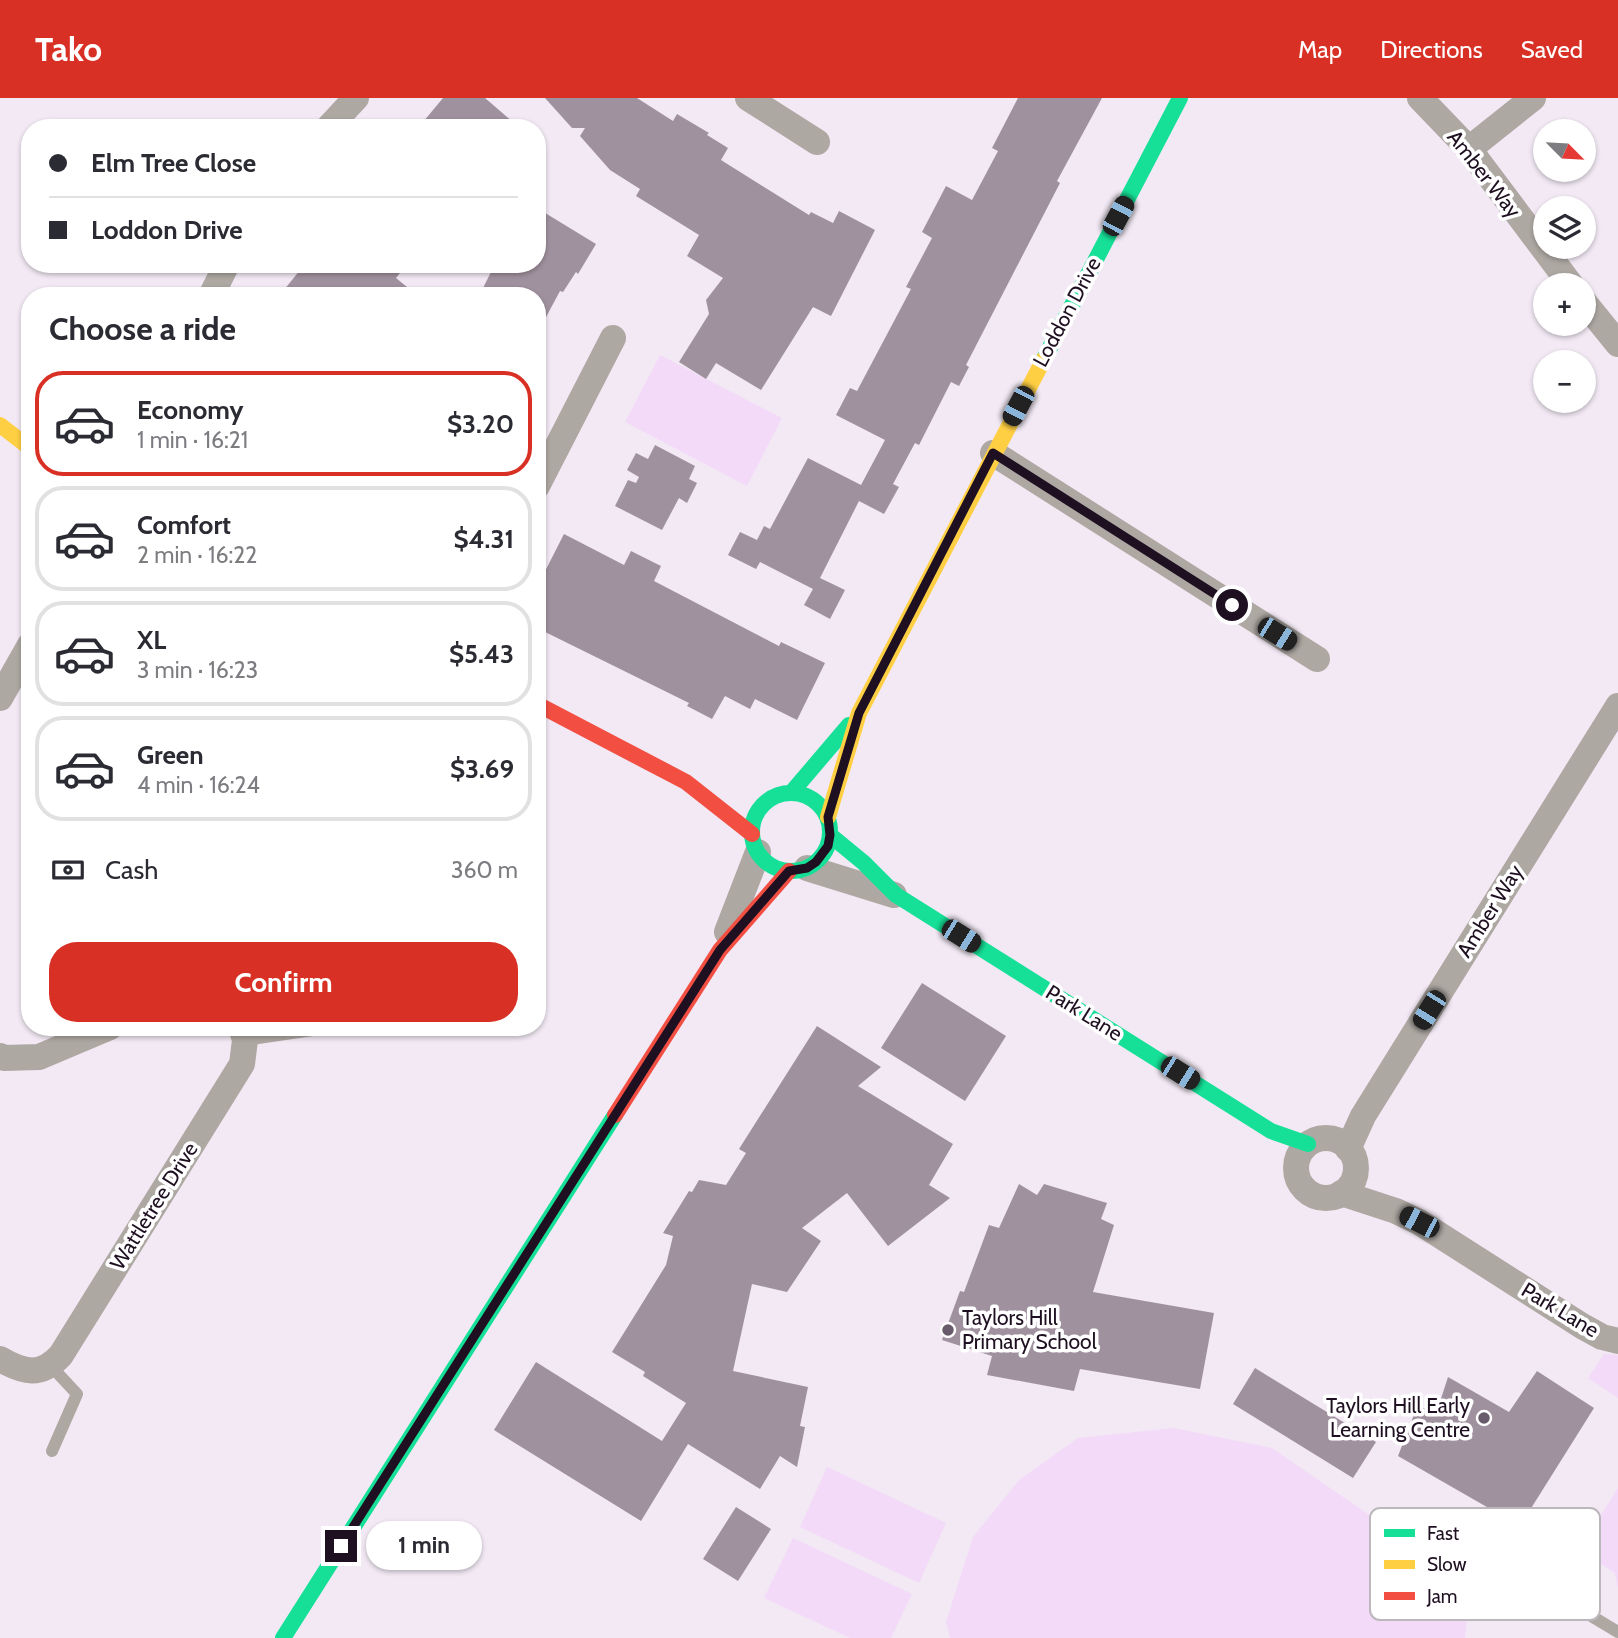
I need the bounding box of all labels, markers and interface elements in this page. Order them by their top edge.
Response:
text: Tako [35,29,102,69]
text: Map [1298,35,1342,64]
text: Directions [1380,35,1483,64]
text: Saved [1521,35,1583,64]
north arrow [1533,119,1596,182]
map controls [1533,119,1596,413]
street label: Amber Way [1442,125,1527,223]
text: Elm Tree Close [91,147,256,179]
car [1099,193,1138,239]
button: layers [1533,196,1596,259]
text: Loddon Drive [91,214,243,246]
street label: Loddon Drive [1027,253,1106,371]
button: + [1533,273,1596,336]
text: Choose a ride [49,309,236,348]
button: − [1533,350,1596,413]
car [999,383,1038,429]
icon: car [53,392,116,455]
text: Economy [137,394,243,426]
text: $3.20 [447,408,514,440]
text: 1 min · 16:21 [137,426,248,454]
icon: car [53,507,116,570]
text: Comfort [137,509,231,541]
text: $4.31 [453,523,514,555]
text: 2 min · 16:22 [137,541,257,569]
route start [1216,589,1248,621]
car [1254,614,1301,654]
icon: car [53,622,116,685]
text: XL [137,624,166,656]
text: $5.43 [449,638,514,670]
text: 3 min · 16:23 [137,656,258,684]
icon: car [53,737,116,800]
text: Green [137,739,204,771]
text: $3.69 [450,753,514,785]
text: 4 min · 16:24 [137,771,260,799]
icon: cash [49,851,87,889]
text: Cash [105,854,158,886]
text: 360 m [451,856,518,884]
street label: Amber Way [1451,860,1528,962]
car [938,916,985,956]
button: Confirm [49,942,518,1022]
street label: Park Lane [1041,979,1127,1046]
car [1409,987,1450,1033]
car [1157,1053,1204,1093]
street label: Wattletree Drive [104,1137,203,1274]
car [1396,1203,1443,1241]
street label: Park Lane [1517,1277,1604,1342]
place label: Taylors Hill Primary School [962,1305,1097,1354]
marker: Taylors Hill Primary School [940,1322,956,1338]
place label: Taylors Hill Early Learning Centre [1326,1393,1470,1442]
marker: Taylors Hill Early Learning Centre [1476,1410,1492,1426]
legend [1370,1508,1600,1620]
callout: 1 min [366,1522,481,1570]
text: Fast [1427,1522,1460,1545]
route end [325,1530,357,1562]
text: 1 min [398,1531,450,1559]
text: Slow [1427,1553,1467,1576]
text: Jam [1426,1585,1457,1608]

